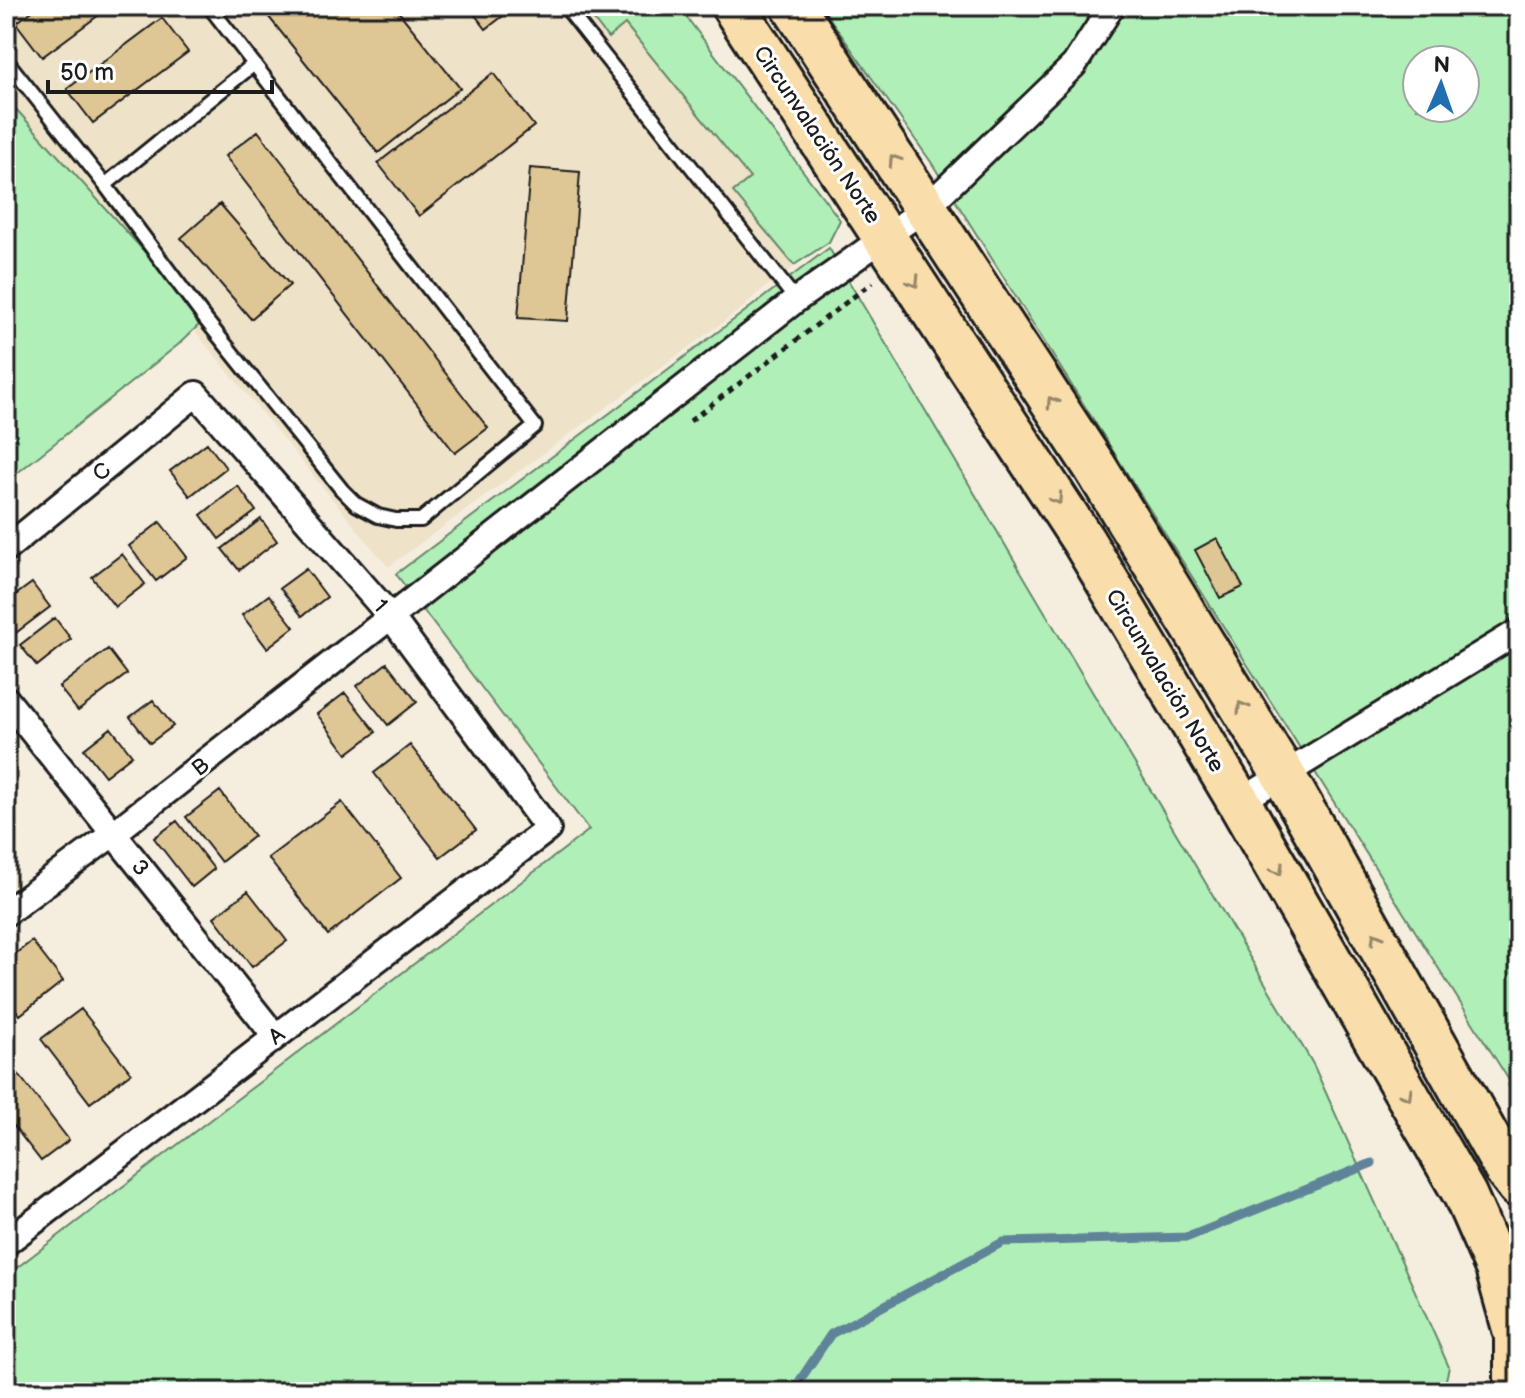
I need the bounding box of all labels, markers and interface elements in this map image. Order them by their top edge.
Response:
street label: Circunvalación Norte [747,41,886,229]
scale bar [48,44,272,94]
north arrow [1401,44,1481,124]
text: N [1433,52,1450,79]
text: 50 m [60,58,114,87]
one-way arrow [889,155,904,169]
one-way arrow [905,273,920,288]
one-way arrow [1047,396,1062,410]
street label: C [87,457,117,488]
one-way arrow [1047,491,1062,505]
street label: Circunvalación Norte [1099,584,1230,777]
street label: 1 [367,594,393,618]
one-way arrow [1236,701,1252,716]
street label: B [187,752,215,782]
street label: 3 [125,854,155,882]
one-way arrow [1268,861,1284,876]
one-way arrow [1370,932,1386,947]
street label: A [263,1021,291,1051]
one-way arrow [1397,1086,1413,1101]

